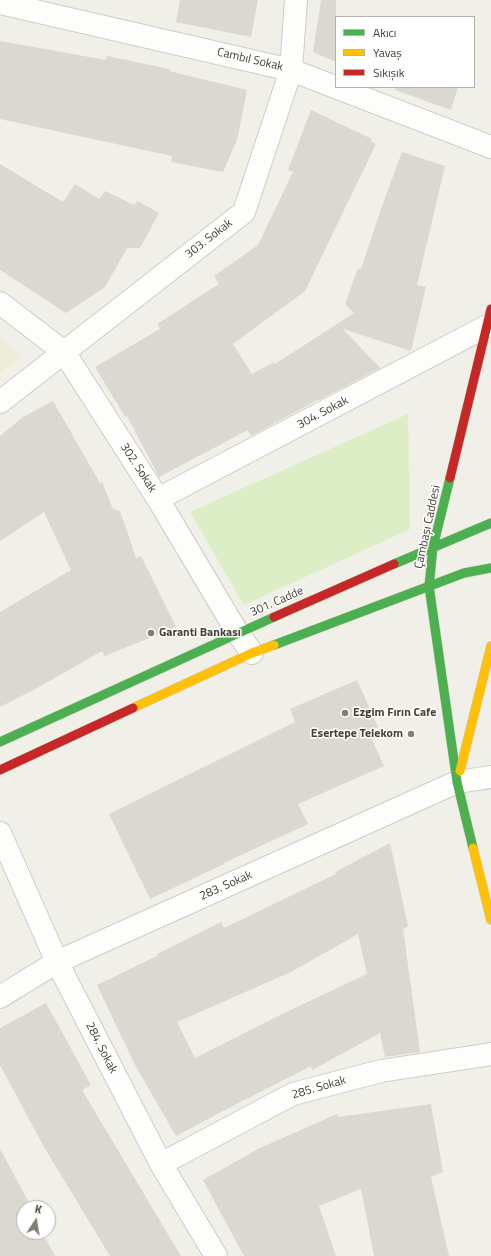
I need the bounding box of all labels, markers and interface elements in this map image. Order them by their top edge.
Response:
legend [335,16,475,88]
text: Akıcı [373,23,396,42]
text: Yavaş [373,43,402,62]
street label: Cambıl Sokak [216,45,284,75]
text: Sıkışık [373,63,404,82]
street label: 303. Sokak [183,216,235,262]
street label: 304. Sokak [295,394,351,432]
street label: 302. Sokak [117,441,159,495]
street label: Çambaşı Caddesi [412,484,444,570]
street label: 301. Cadde [248,584,306,620]
place label: Garanti Bankası [159,626,241,640]
marker: Garanti Bankası [146,628,156,638]
place label: Ezgim Fırın Cafe [353,706,436,720]
marker: Ezgim Fırın Cafe [340,708,350,718]
place label: Esertepe Telekom [311,727,403,741]
marker: Esertepe Telekom [406,729,416,739]
street label: 283. Sokak [198,868,254,904]
street label: 284. Sokak [82,1020,120,1076]
street label: 285. Sokak [290,1073,348,1103]
north arrow [16,1200,56,1240]
text: K [33,1201,43,1218]

